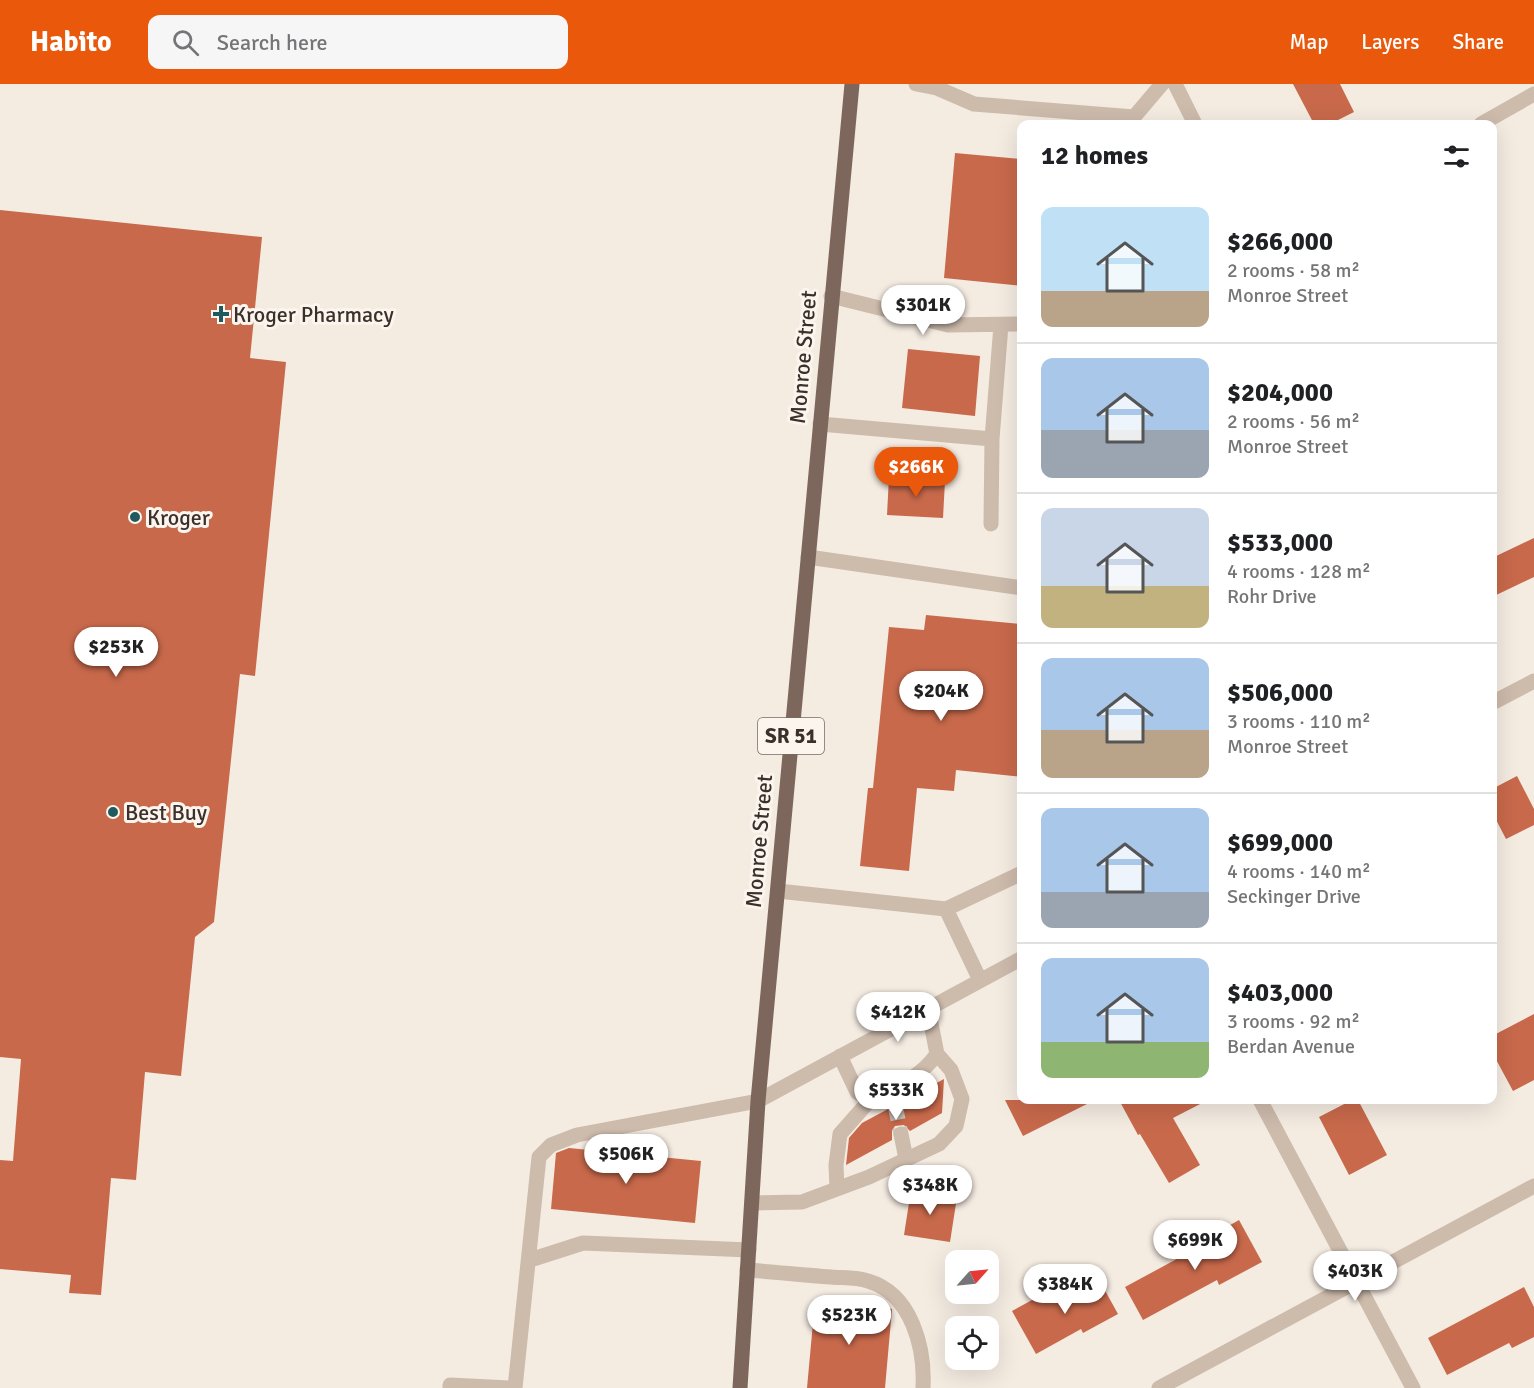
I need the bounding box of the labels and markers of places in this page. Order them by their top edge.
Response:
pin: $301K [881,285,965,336]
place label: Kroger Pharmacy [233,301,394,328]
marker: Kroger Pharmacy [214,307,228,321]
pin: $266K [874,447,958,498]
place label: Kroger [147,504,210,531]
marker: Kroger [128,510,142,524]
pin: $253K [74,627,158,678]
pin: $204K [899,671,983,722]
place label: Best Buy [125,799,208,826]
marker: Best Buy [106,805,120,819]
pin: $412K [856,992,940,1043]
pin: $533K [854,1070,938,1121]
pin: $506K [584,1134,668,1185]
pin: $348K [888,1165,972,1216]
pin: $699K [1153,1220,1237,1271]
pin: $403K [1313,1251,1397,1302]
pin: $384K [1023,1264,1107,1315]
pin: $523K [807,1295,891,1346]

